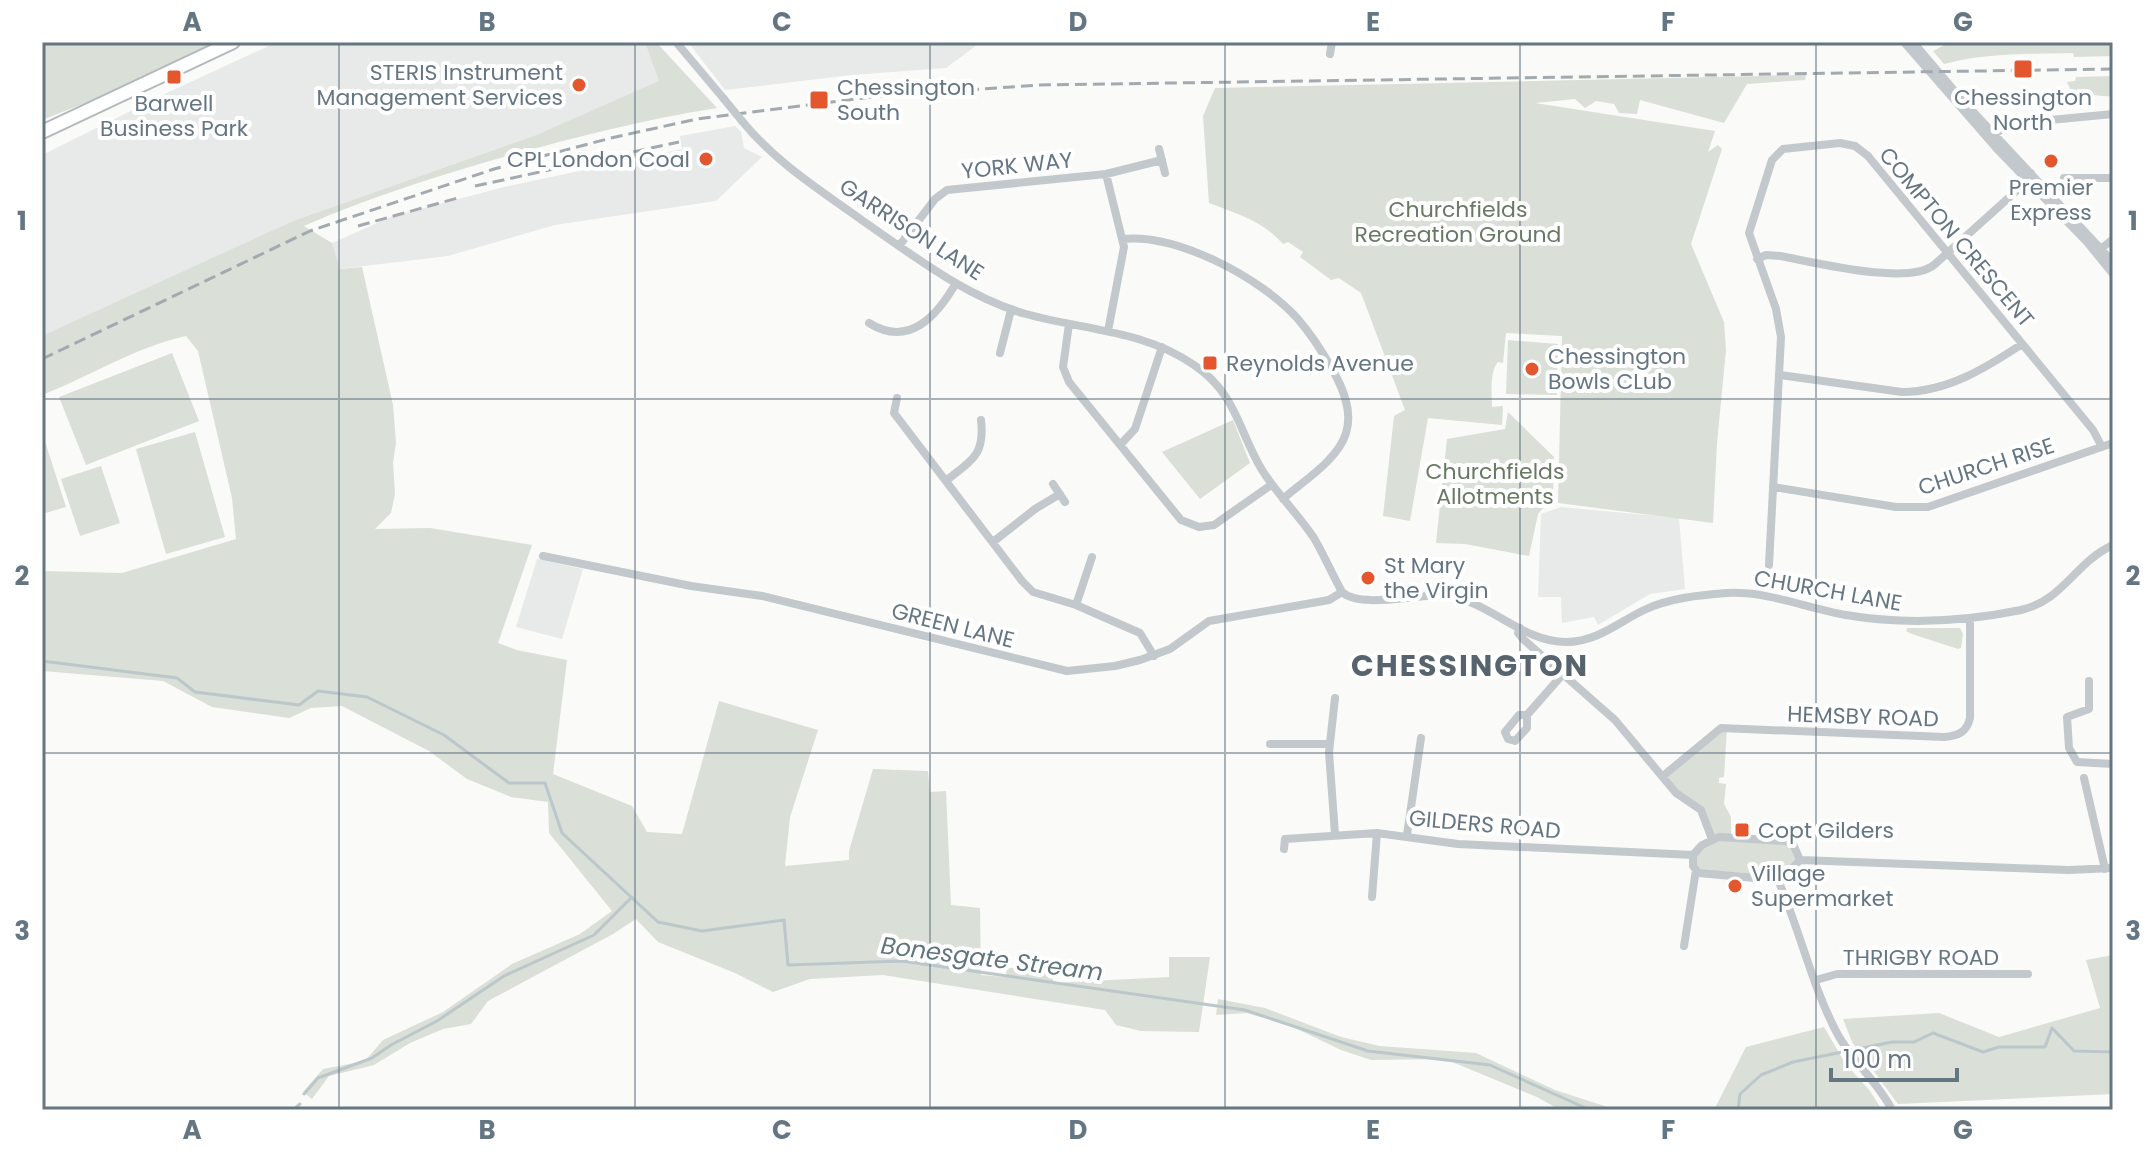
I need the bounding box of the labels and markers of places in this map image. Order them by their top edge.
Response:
place label: STERIS Instrument Management Services [316,57,563,113]
marker: Chessington North [2012,58,2034,80]
marker: Barwell Business Park [165,68,183,86]
place label: Chessington South [837,72,975,128]
marker: STERIS Instrument Management Services [570,76,588,94]
place label: Chessington North [1954,82,2092,138]
place label: Barwell Business Park [100,88,249,144]
marker: Chessington South [808,89,830,111]
place label: CPL London Coal [507,144,690,175]
marker: CPL London Coal [697,150,715,168]
marker: Premier Express [2042,152,2060,170]
place label: Premier Express [2009,172,2093,228]
place label: Chessington Bowls CLub [1548,341,1686,397]
place label: Reynolds Avenue [1226,348,1414,379]
marker: Reynolds Avenue [1201,354,1219,372]
marker: Chessington Bowls CLub [1523,360,1541,378]
place label: St Mary the Virgin [1384,550,1488,606]
marker: St Mary the Virgin [1359,569,1377,587]
place label: Copt Gilders [1758,815,1894,846]
marker: Copt Gilders [1733,821,1751,839]
place label: Village Supermarket [1751,858,1893,914]
marker: Village Supermarket [1726,877,1744,895]

